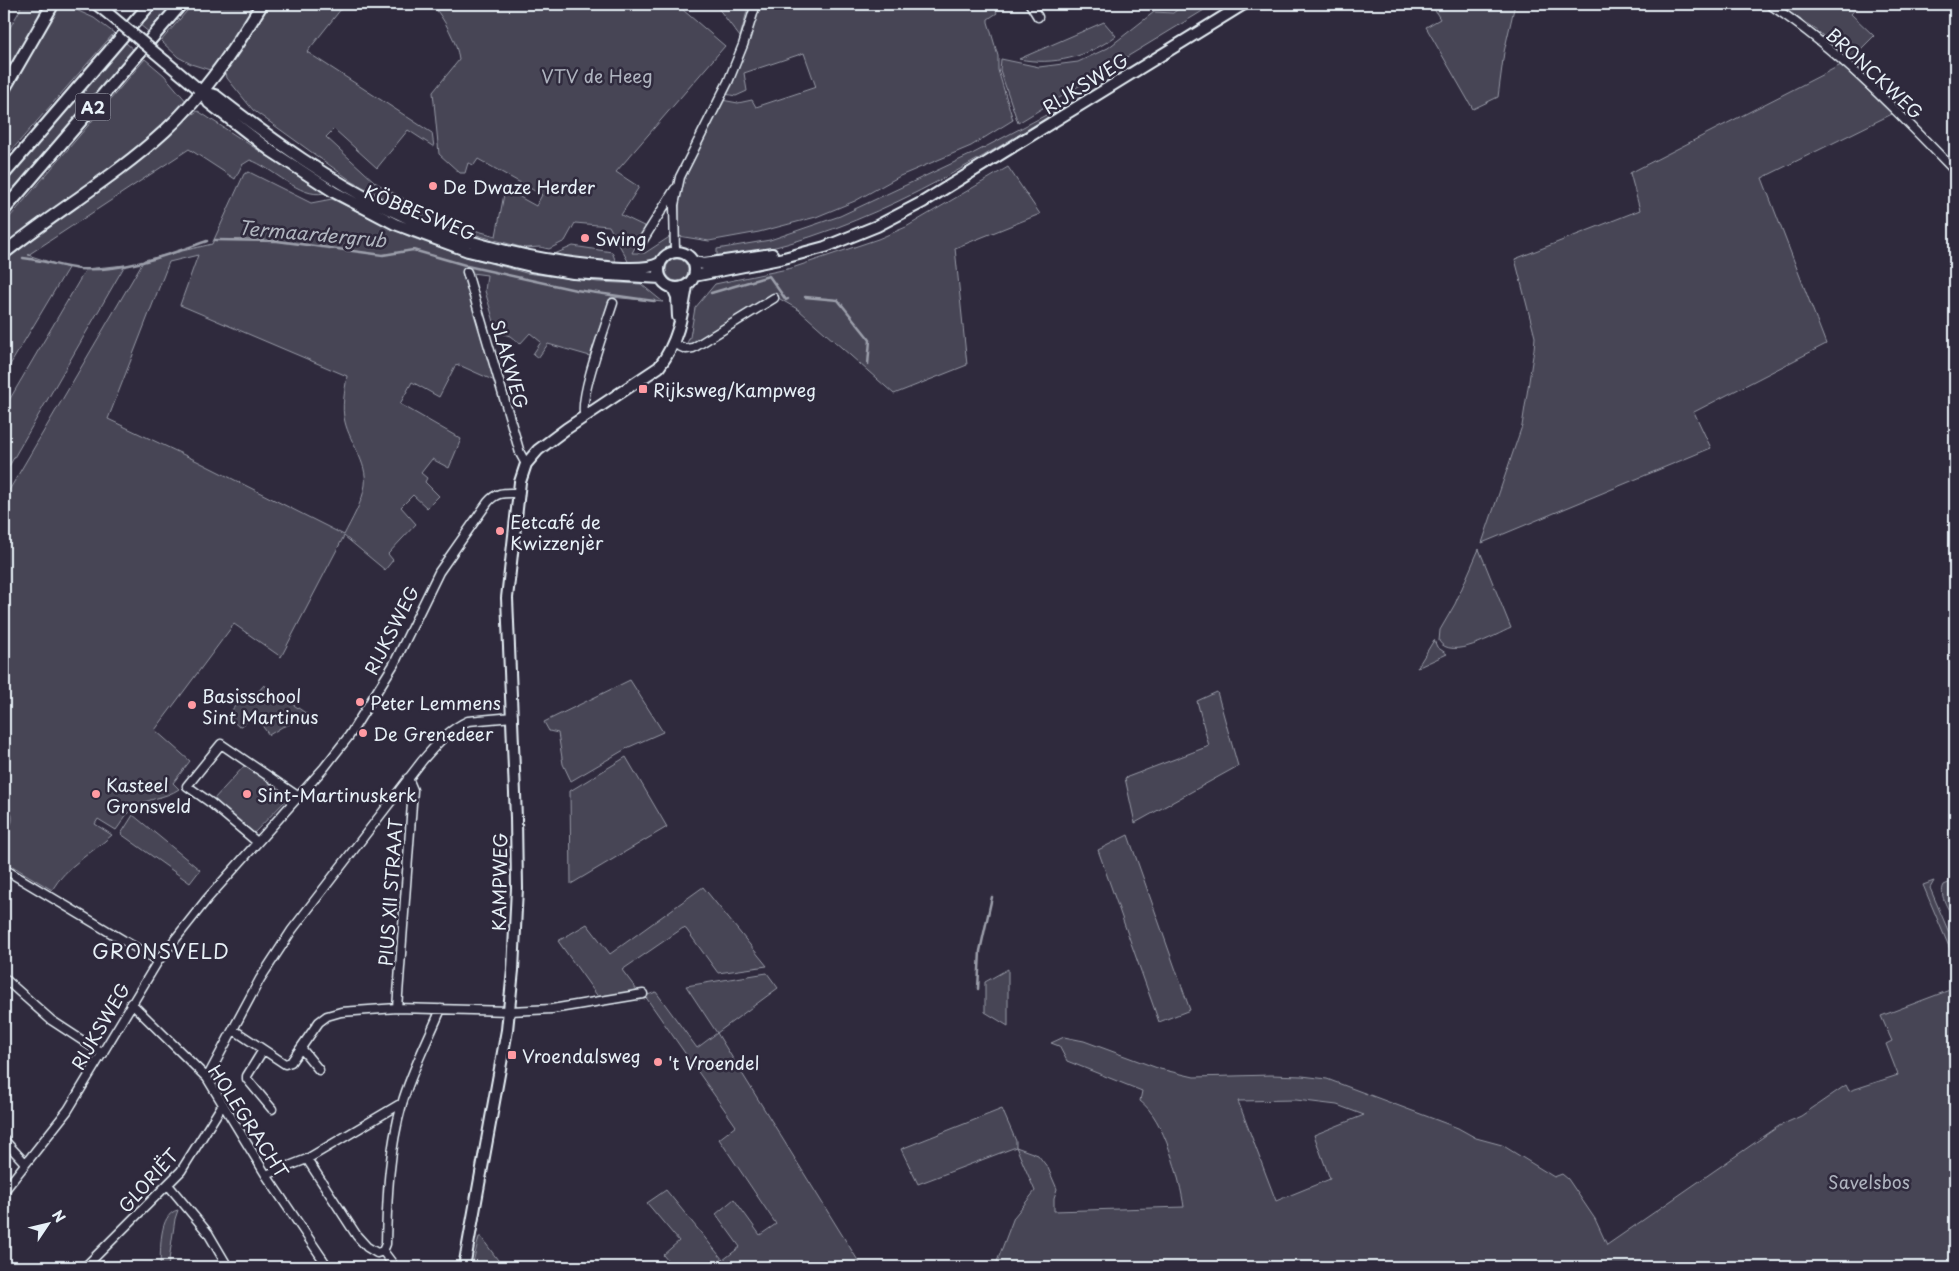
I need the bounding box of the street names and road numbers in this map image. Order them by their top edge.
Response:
street label: BRONCKWEG [1821,21,1929,125]
street label: RIJKSWEG [1037,46,1133,120]
road number: A2 [76,94,110,120]
street label: KÖBBESWEG [360,177,480,247]
street label: SLAKWEG [484,316,536,412]
street label: RIJKSWEG [357,581,425,679]
street label: PIUS XII STRAAT [371,816,409,967]
street label: KAMPWEG [485,832,513,931]
street label: RIJKSWEG [64,977,136,1075]
street label: HOLEGRACHT [202,1059,296,1184]
street label: GLORIËT [112,1141,185,1218]

